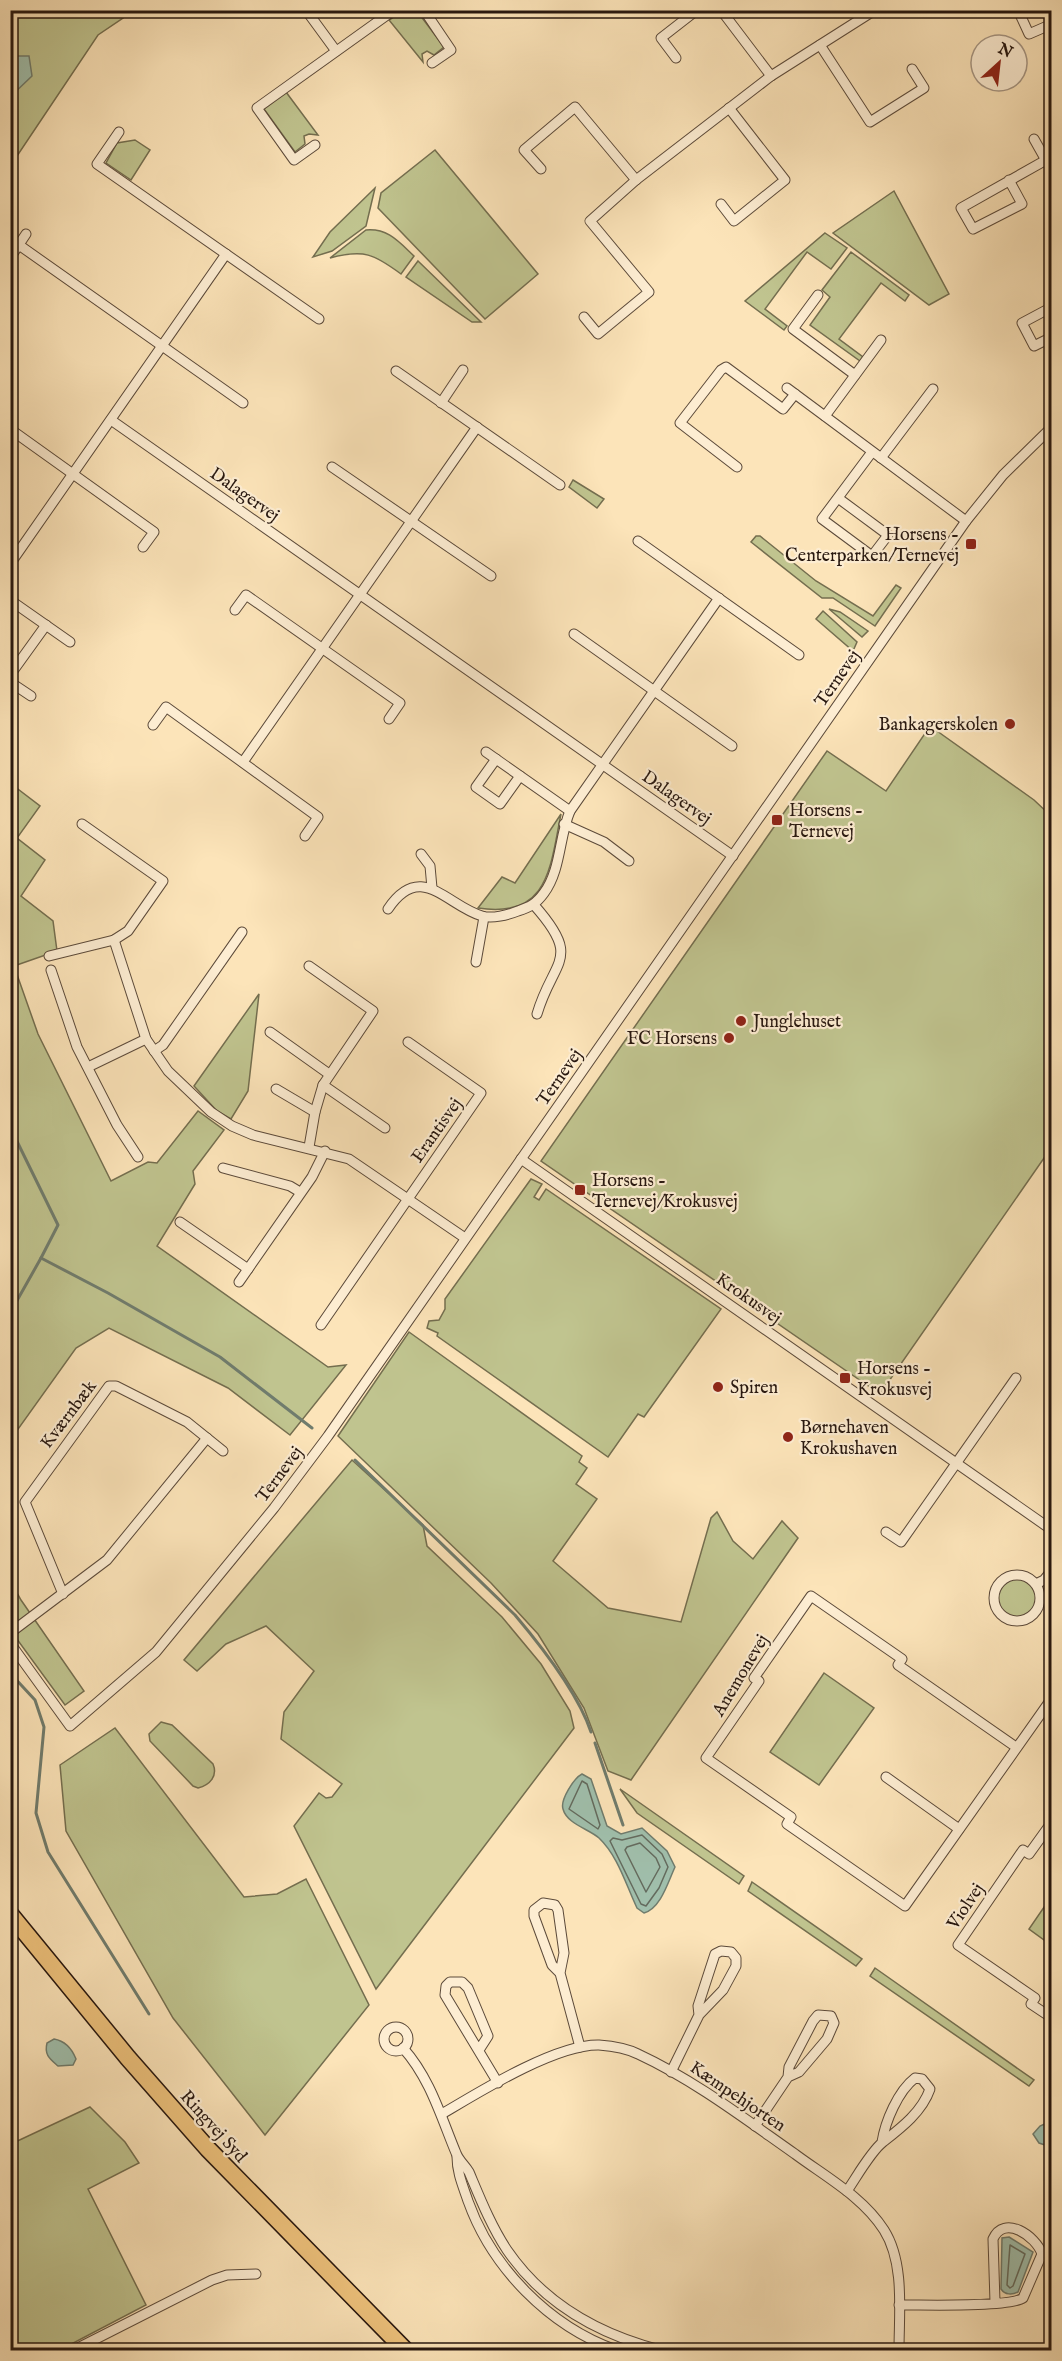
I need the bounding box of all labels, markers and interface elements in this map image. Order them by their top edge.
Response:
north arrow [969,33,1029,93]
text: N [993,39,1016,64]
street label: Dalagervej [205,463,284,528]
place label: Horsens - Centerparken/Ternevej [785,524,959,568]
marker: Horsens - Centerparken/Ternevej [964,537,978,551]
street label: Ternevej [810,646,866,712]
place label: Bankagerskolen [879,714,998,737]
marker: Bankagerskolen [1003,717,1017,731]
street label: Dalagervej [637,766,716,831]
place label: Horsens - Ternevej [789,800,863,844]
marker: Horsens - Ternevej [770,813,784,827]
place label: Junglehuset [751,1011,841,1034]
marker: Junglehuset [734,1014,748,1028]
place label: FC Horsens [627,1028,717,1051]
marker: FC Horsens [722,1031,736,1045]
street label: Ternevej [532,1045,588,1111]
street label: Erantisvej [407,1094,468,1168]
place label: Horsens - Ternevej/Krokusvej [592,1170,738,1214]
marker: Horsens - Ternevej/Krokusvej [573,1183,587,1197]
street label: Krokusvej [711,1268,785,1330]
place label: Horsens - Krokusvej [857,1358,932,1402]
marker: Horsens - Krokusvej [838,1371,852,1385]
street label: Kværnbæk [36,1376,103,1454]
place label: Spiren [730,1377,779,1400]
marker: Spiren [711,1380,725,1394]
place label: Børnehaven Krokushaven [800,1417,898,1461]
marker: Børnehaven Krokushaven [781,1430,795,1444]
street label: Ternevej [252,1442,309,1508]
street label: Anemonevej [707,1631,775,1722]
street label: Violvej [942,1879,990,1935]
street label: Kæmpehjorten [685,2057,790,2138]
street label: Ringvej Syd [174,2086,252,2168]

